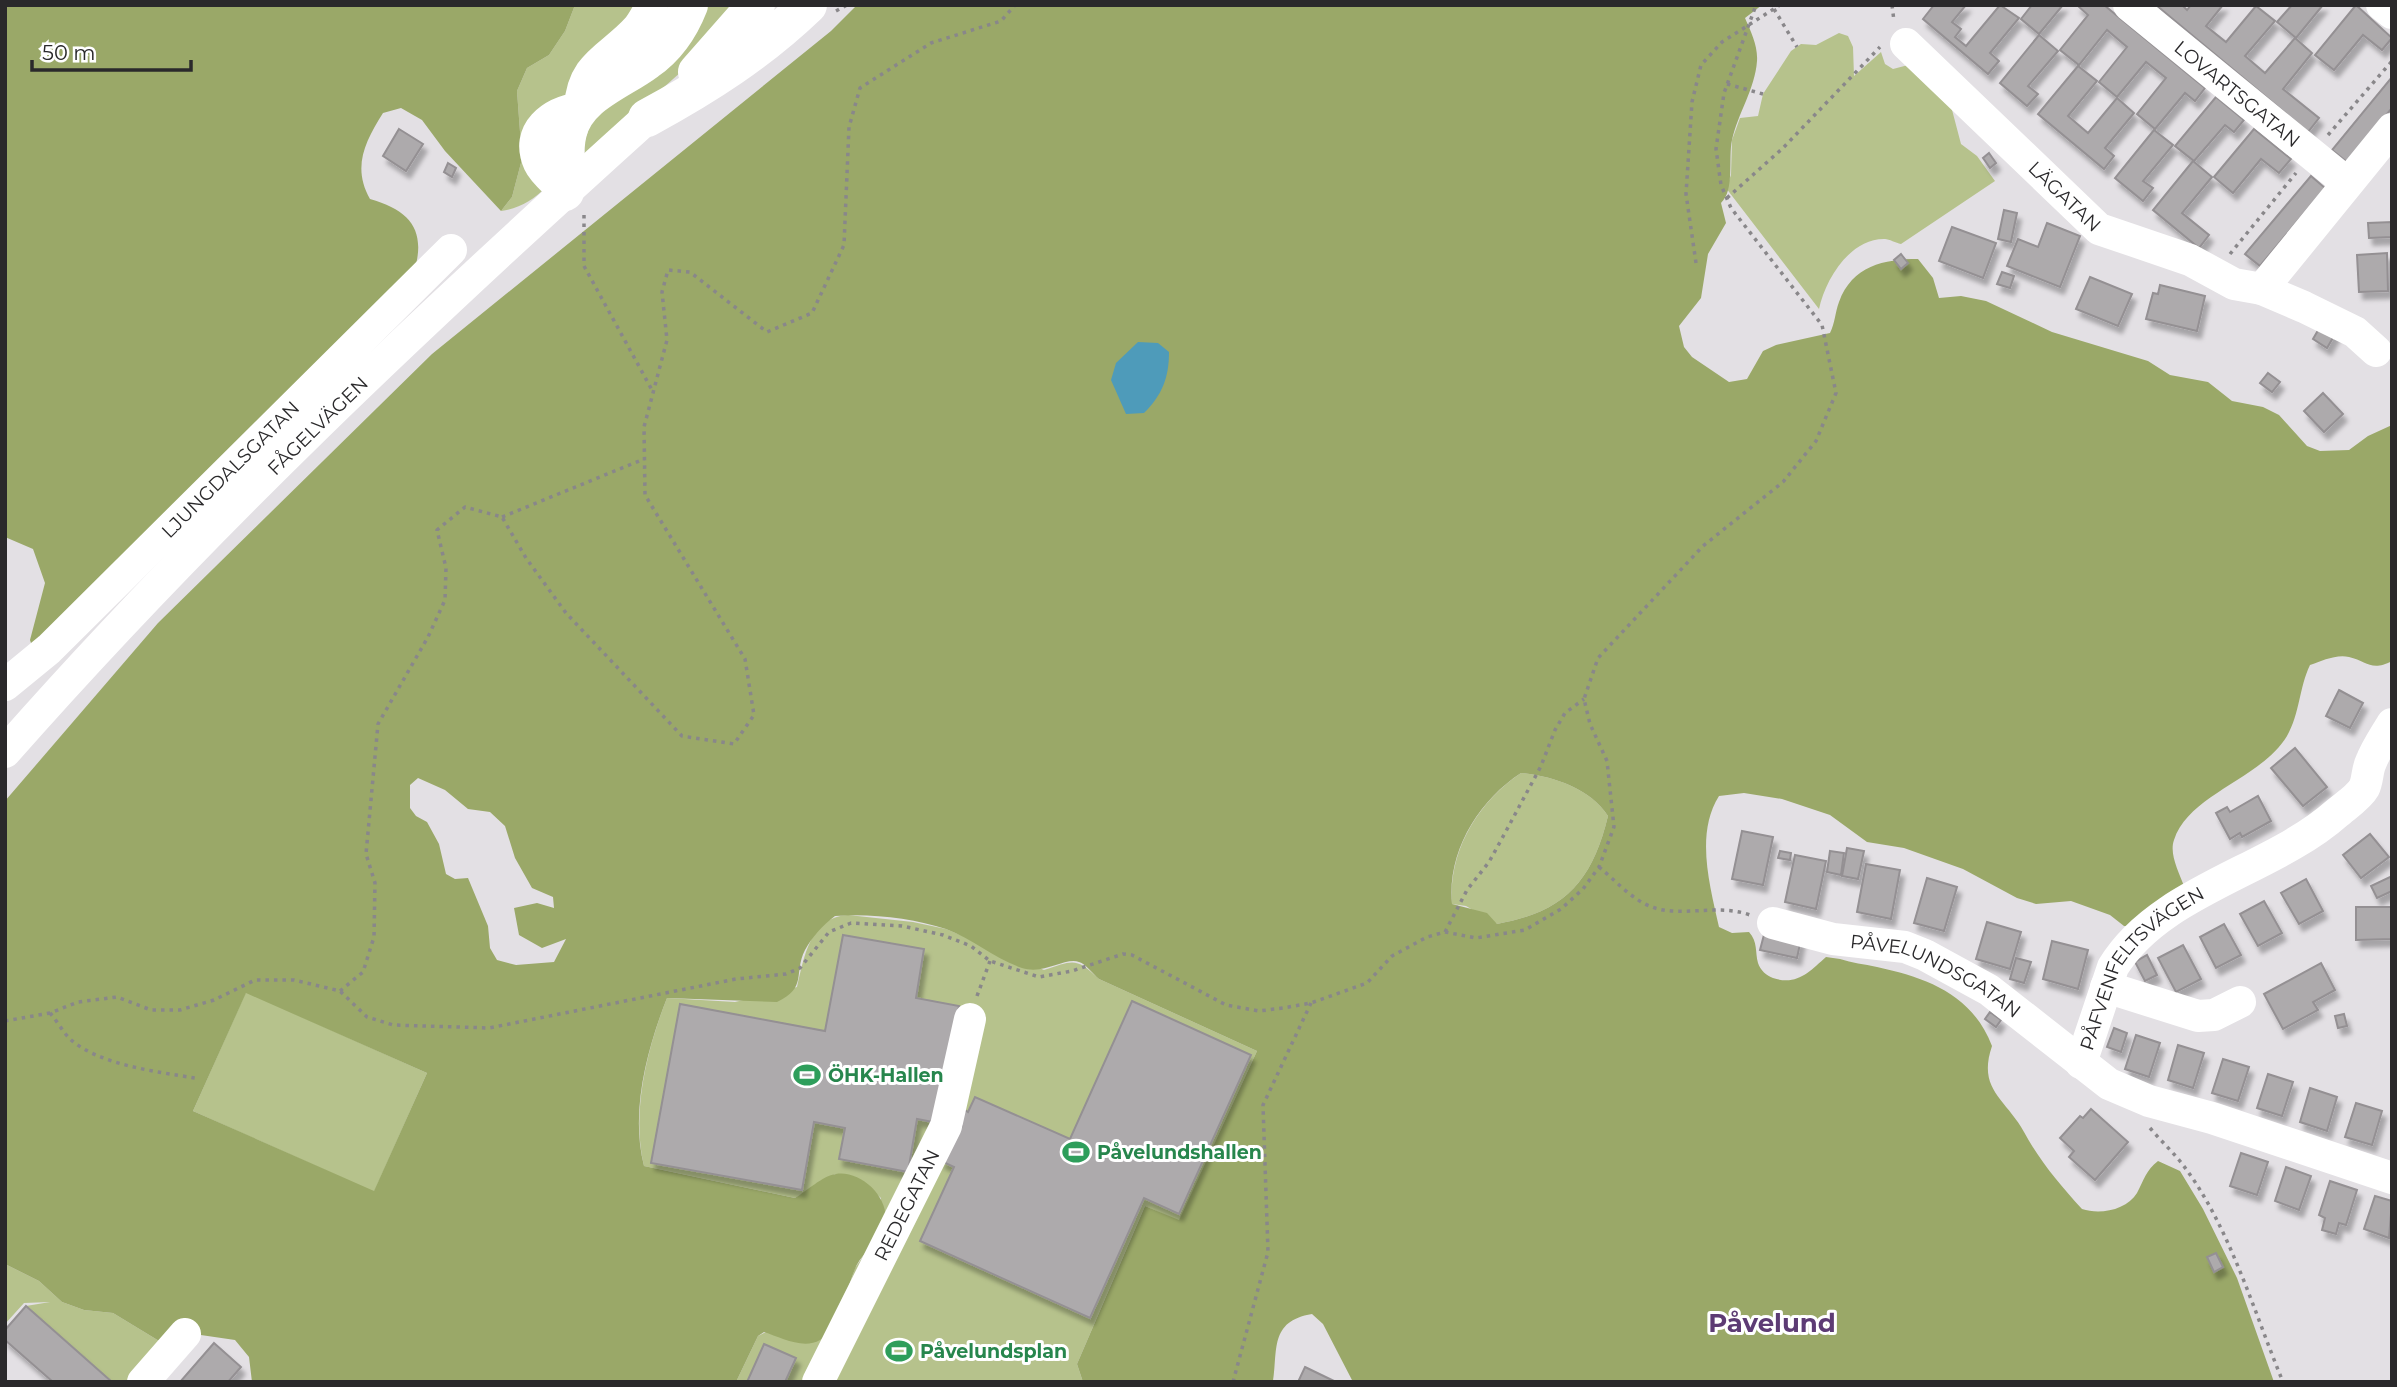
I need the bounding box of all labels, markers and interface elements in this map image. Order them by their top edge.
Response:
scale bar [32,28,191,72]
street label: LOVARTSGATAN [2170,36,2305,152]
text: 50 m [42,40,96,65]
street label: LÄGATAN [2023,157,2106,237]
street label: FÅGELVÄGEN [263,372,373,480]
street label: LJUNGDALSGATAN [157,396,304,543]
street label: PÅFVENFELTSVÄGEN [2075,882,2208,1053]
street label: PÅVELUNDSGATAN [1849,930,2025,1023]
sports icon: ÖHK-Hallen [792,1060,822,1090]
place label: ÖHK-Hallen [828,1064,944,1087]
sports icon: Påvelundshallen [1061,1137,1091,1167]
place label: Påvelundshallen [1097,1141,1262,1164]
street label: REDEGATAN [869,1146,945,1265]
district label: Påvelund [1708,1307,1836,1339]
sports icon: Påvelundsplan [884,1336,914,1366]
place label: Påvelundsplan [920,1340,1067,1363]

